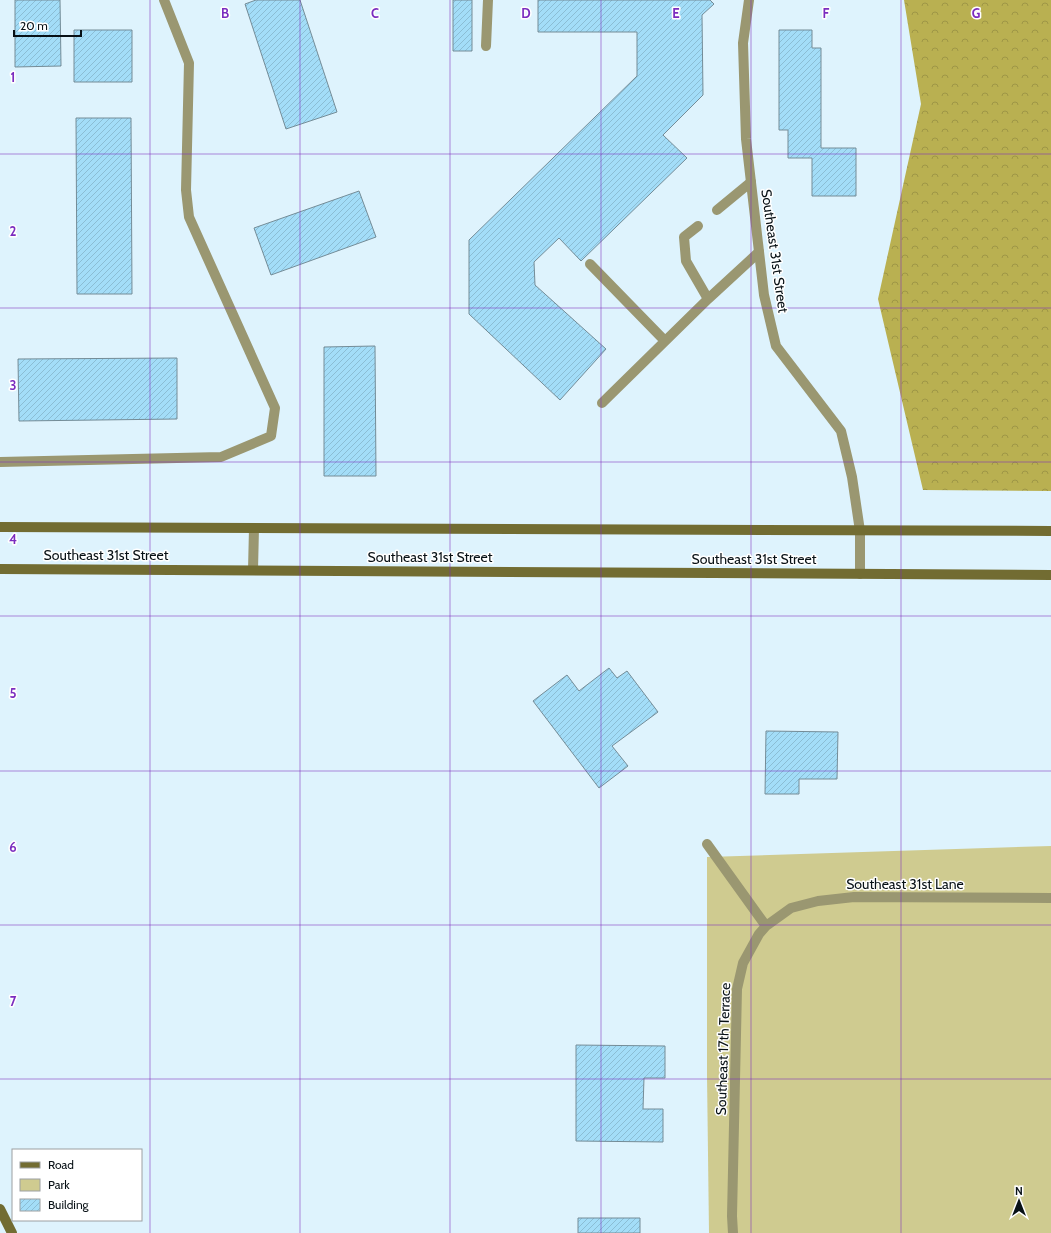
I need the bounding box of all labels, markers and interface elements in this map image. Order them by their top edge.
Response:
text: B [221,5,229,21]
text: C [371,5,379,21]
text: D [521,5,531,21]
text: E [672,5,680,21]
text: F [823,5,830,21]
text: G [972,5,981,21]
scale bar [14,12,81,38]
text: 20 m [20,18,48,33]
text: 1 [11,69,15,85]
street label: Southeast 31st Street [757,188,793,314]
text: 2 [10,223,17,239]
text: 3 [9,377,17,393]
text: 4 [9,531,17,547]
street label: Southeast 31st Street [44,546,169,564]
street label: Southeast 31st Street [368,548,493,566]
street label: Southeast 31st Street [692,550,817,568]
text: 5 [10,685,17,701]
text: 6 [9,839,17,855]
street label: Southeast 31st Lane [846,875,964,893]
street label: Southeast 17th Terrace [712,982,734,1116]
text: 7 [10,993,17,1009]
legend [12,1149,142,1221]
text: Road [48,1157,74,1172]
text: Park [48,1177,70,1192]
north arrow [999,1181,1039,1221]
text: N [1015,1184,1023,1198]
text: Building [48,1197,90,1212]

